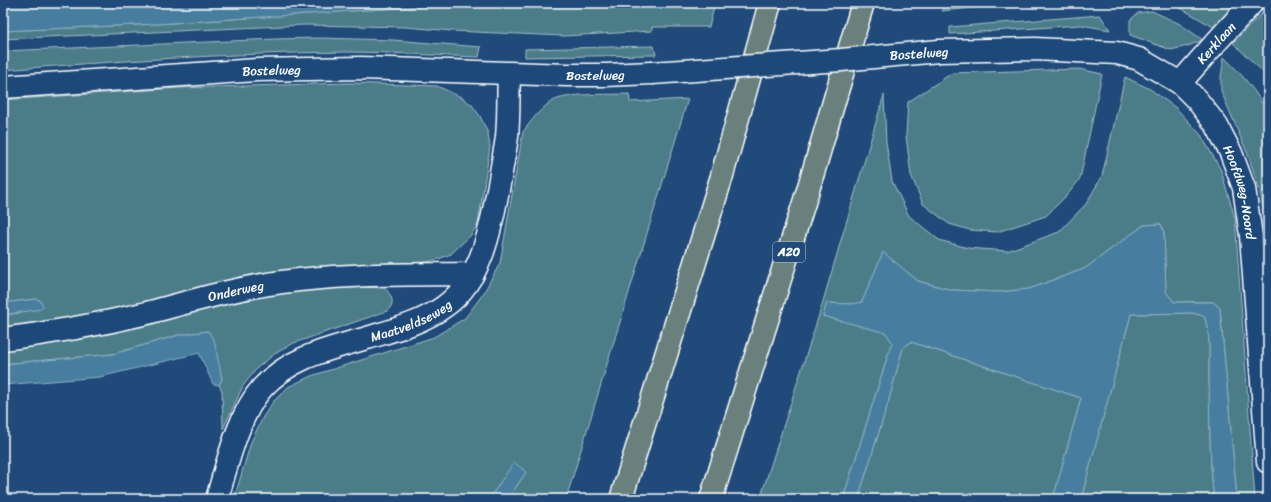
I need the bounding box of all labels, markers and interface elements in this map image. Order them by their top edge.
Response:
street label: Kerklaan [1191,16,1242,69]
street label: Bostelweg [889,40,950,67]
street label: Bostelweg [241,58,301,83]
street label: Bostelweg [566,63,626,87]
street label: Hoofdweg-Noord [1216,140,1263,242]
road number: A20 [773,242,805,262]
street label: Onderweg [206,274,266,308]
street label: Maatveldseweg [367,293,458,348]

